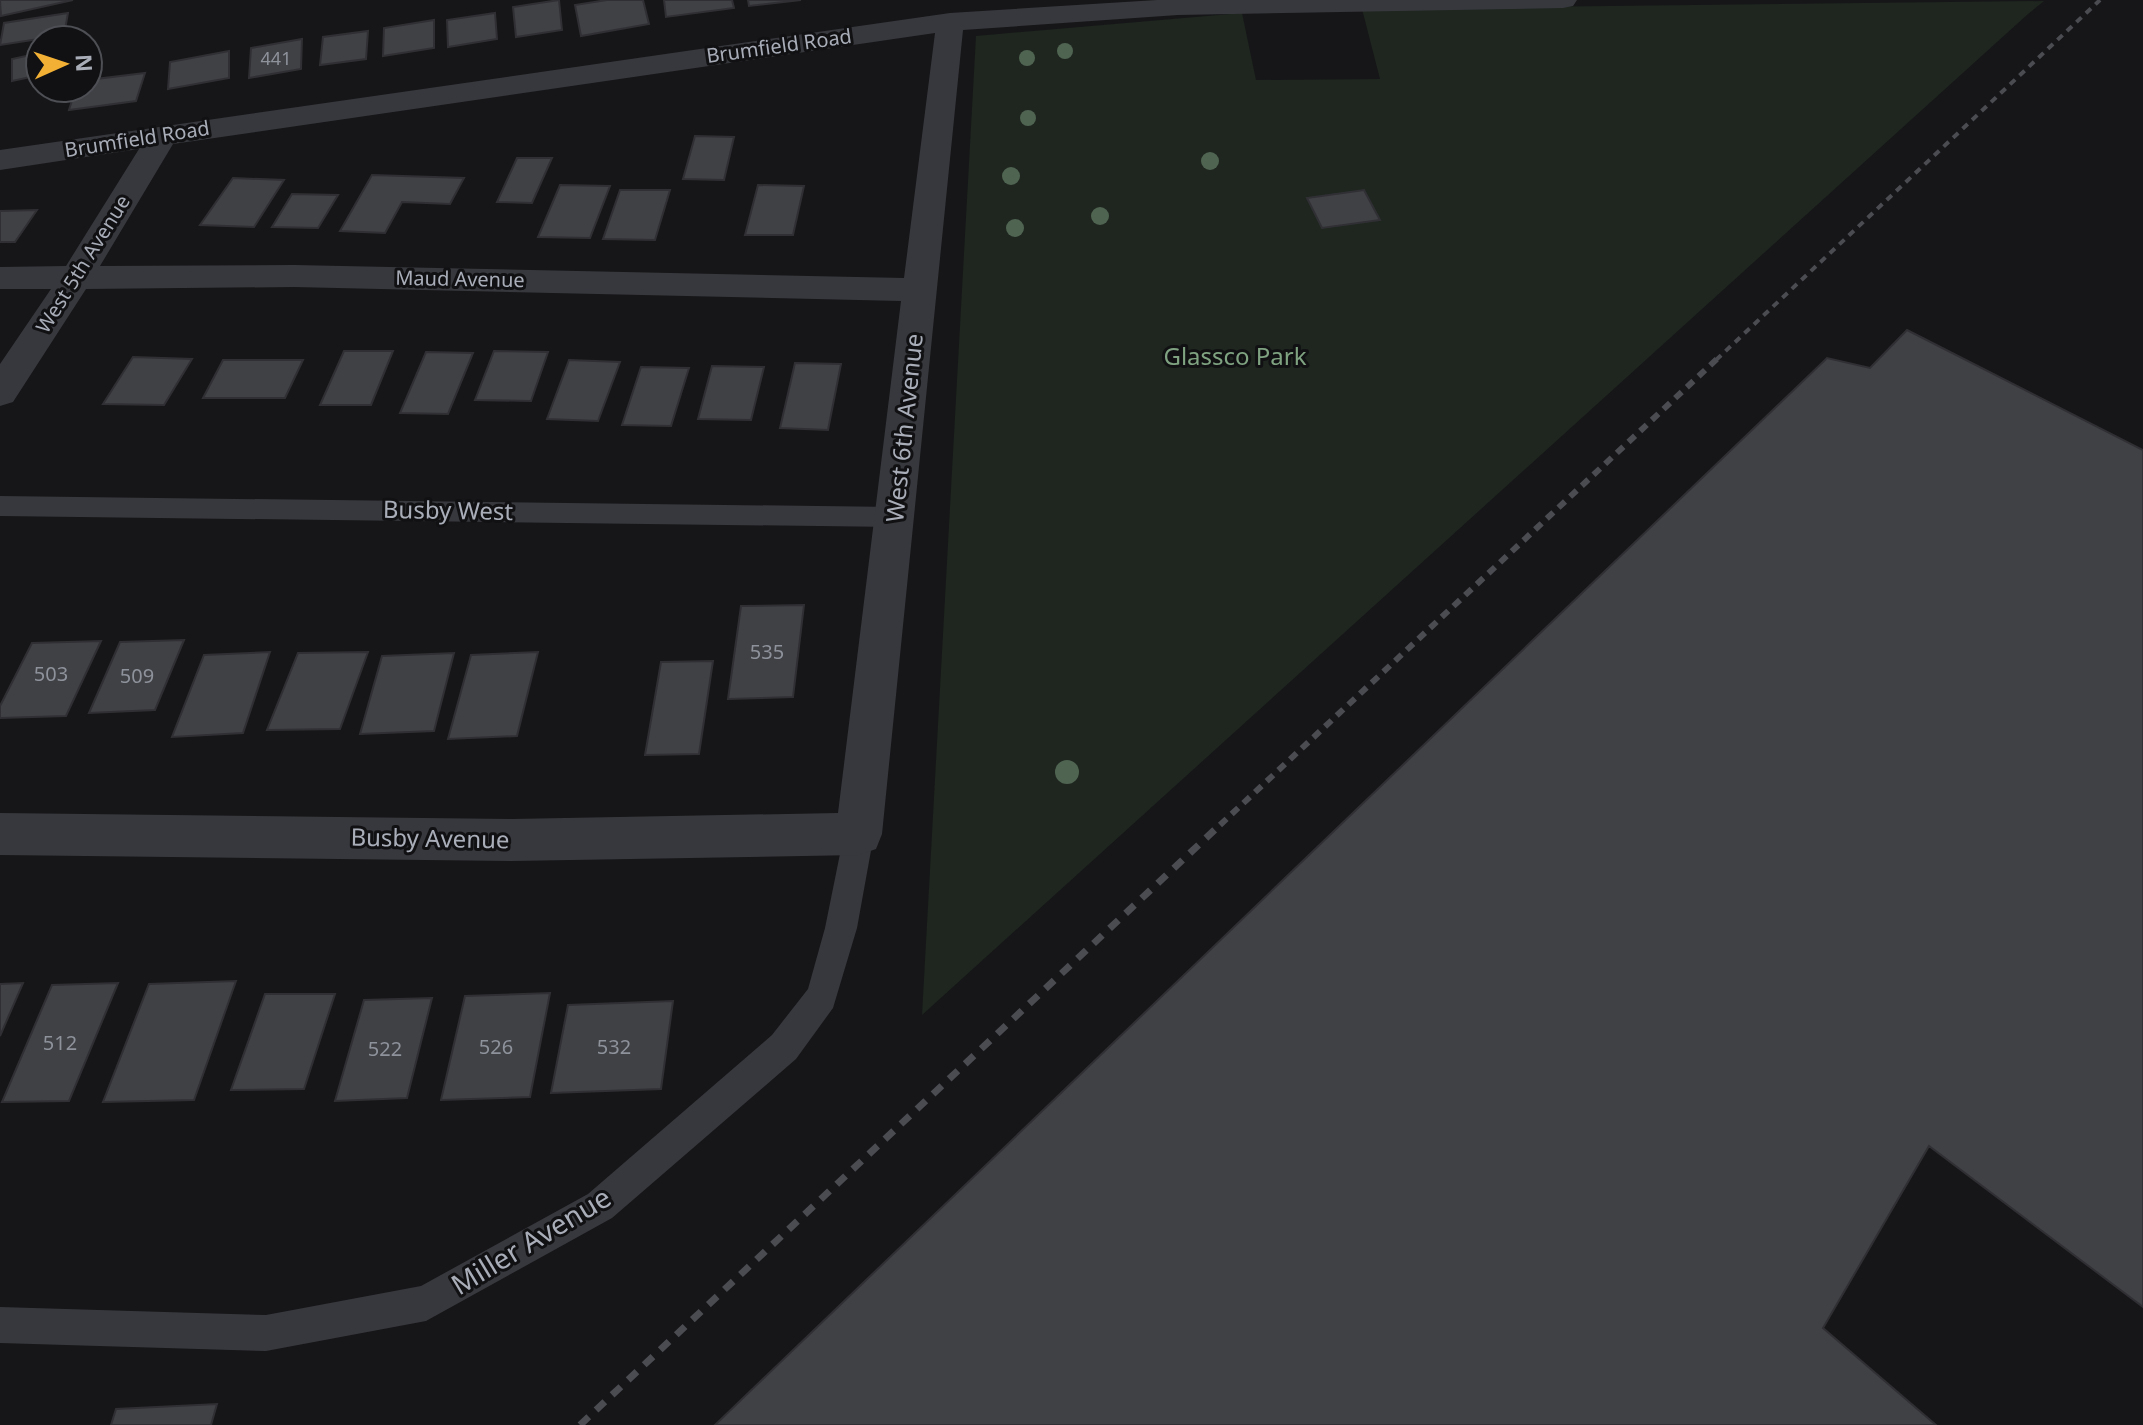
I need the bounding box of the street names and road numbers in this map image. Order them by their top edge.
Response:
street label: Brumfield Road [705,22,853,69]
street label: Brumfield Road [63,114,211,163]
street label: West 5th Avenue [29,190,136,338]
street label: Maud Avenue [395,264,525,293]
street label: West 6th Avenue [877,332,930,524]
street label: Busby West [383,492,514,527]
street label: Busby Avenue [350,820,510,855]
street label: Miller Avenue [444,1177,617,1303]

